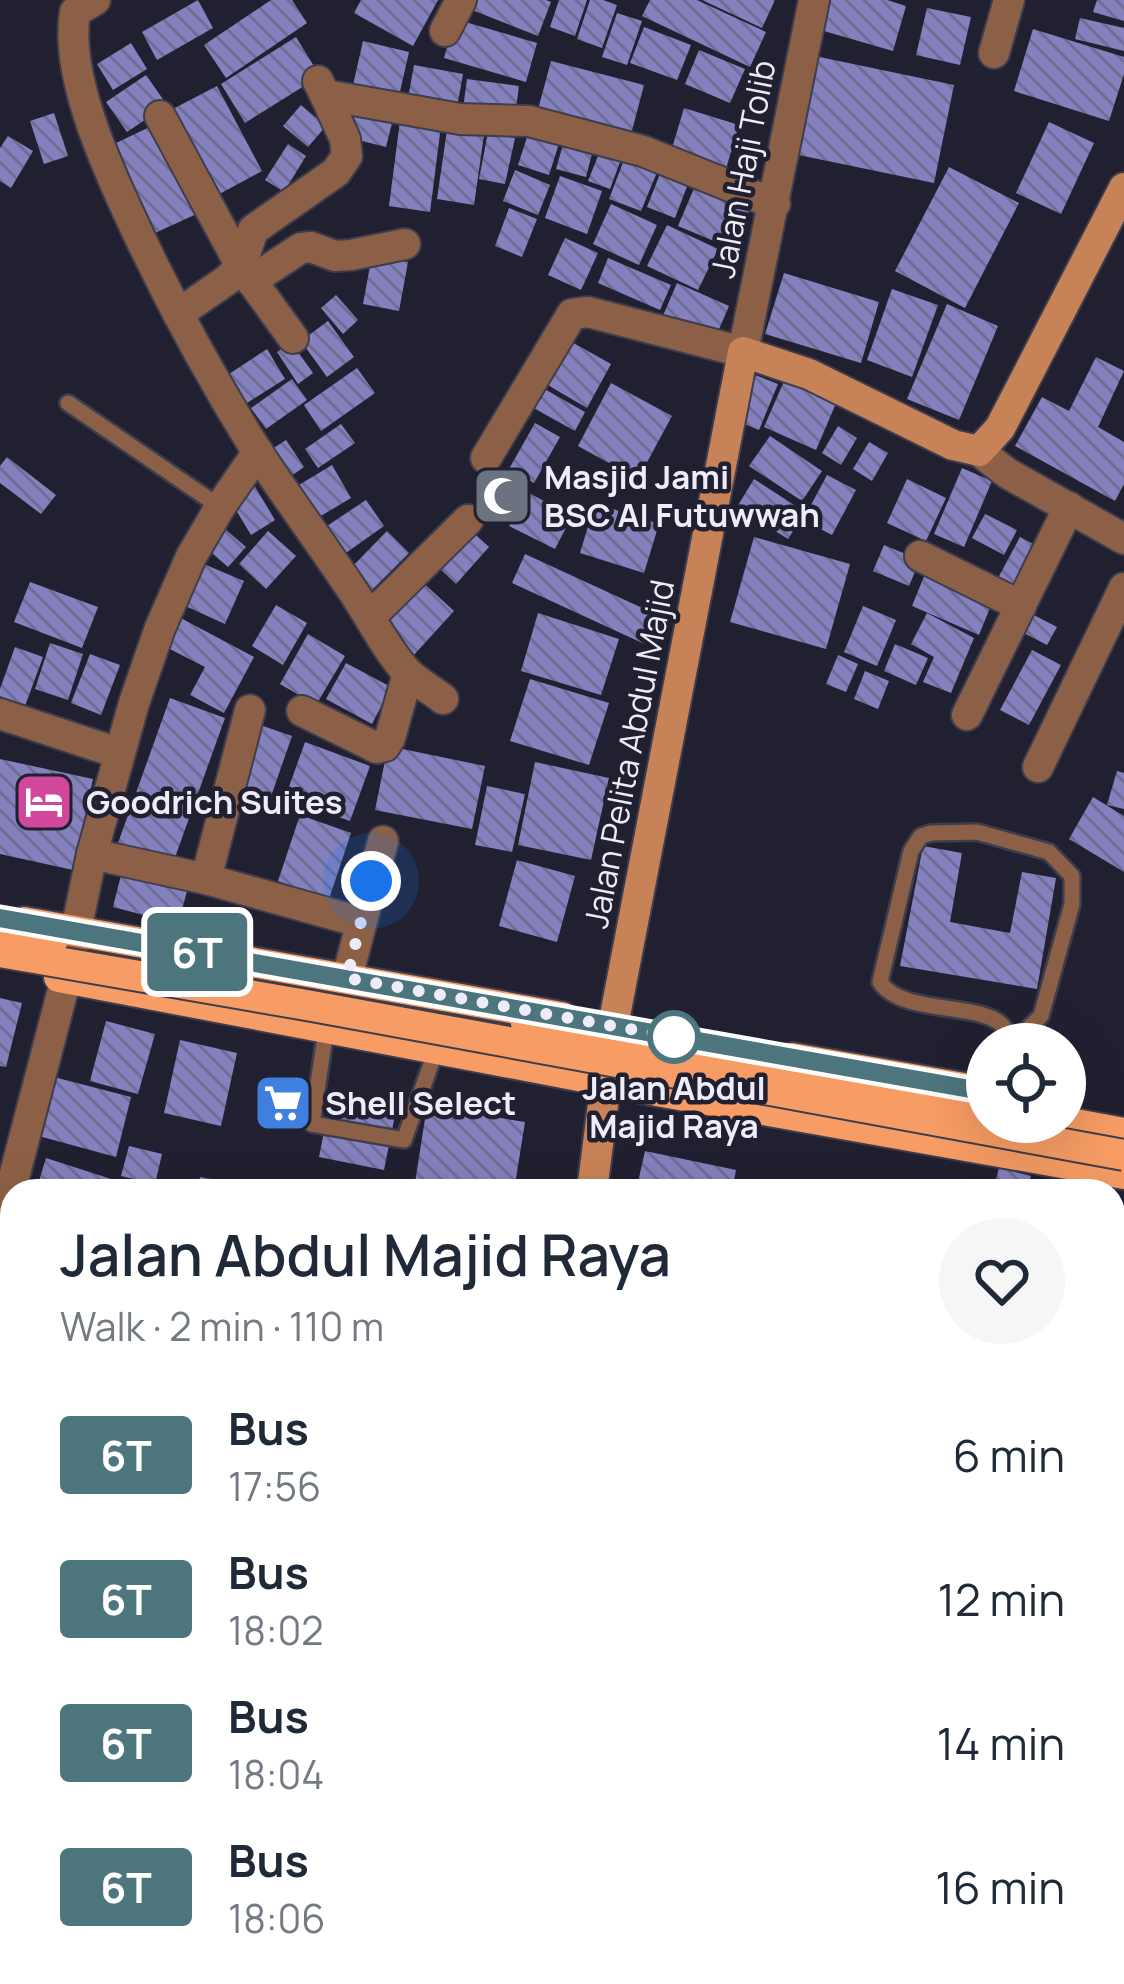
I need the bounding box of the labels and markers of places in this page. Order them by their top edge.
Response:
place label: Masjid Jami BSC Al Futuwwah [544,454,820,537]
mosque icon: Masjid Jami BSC Al Futuwwah [471,465,533,527]
hotel icon: Goodrich Suites [13,771,75,833]
place label: Goodrich Suites [86,779,343,824]
marker: Jalan Abdul Majid Raya [649,1012,699,1062]
place label: Jalan Abdul Majid Raya [582,1065,766,1148]
supermarket icon: Shell Select [252,1072,314,1134]
place label: Shell Select [325,1080,516,1125]

